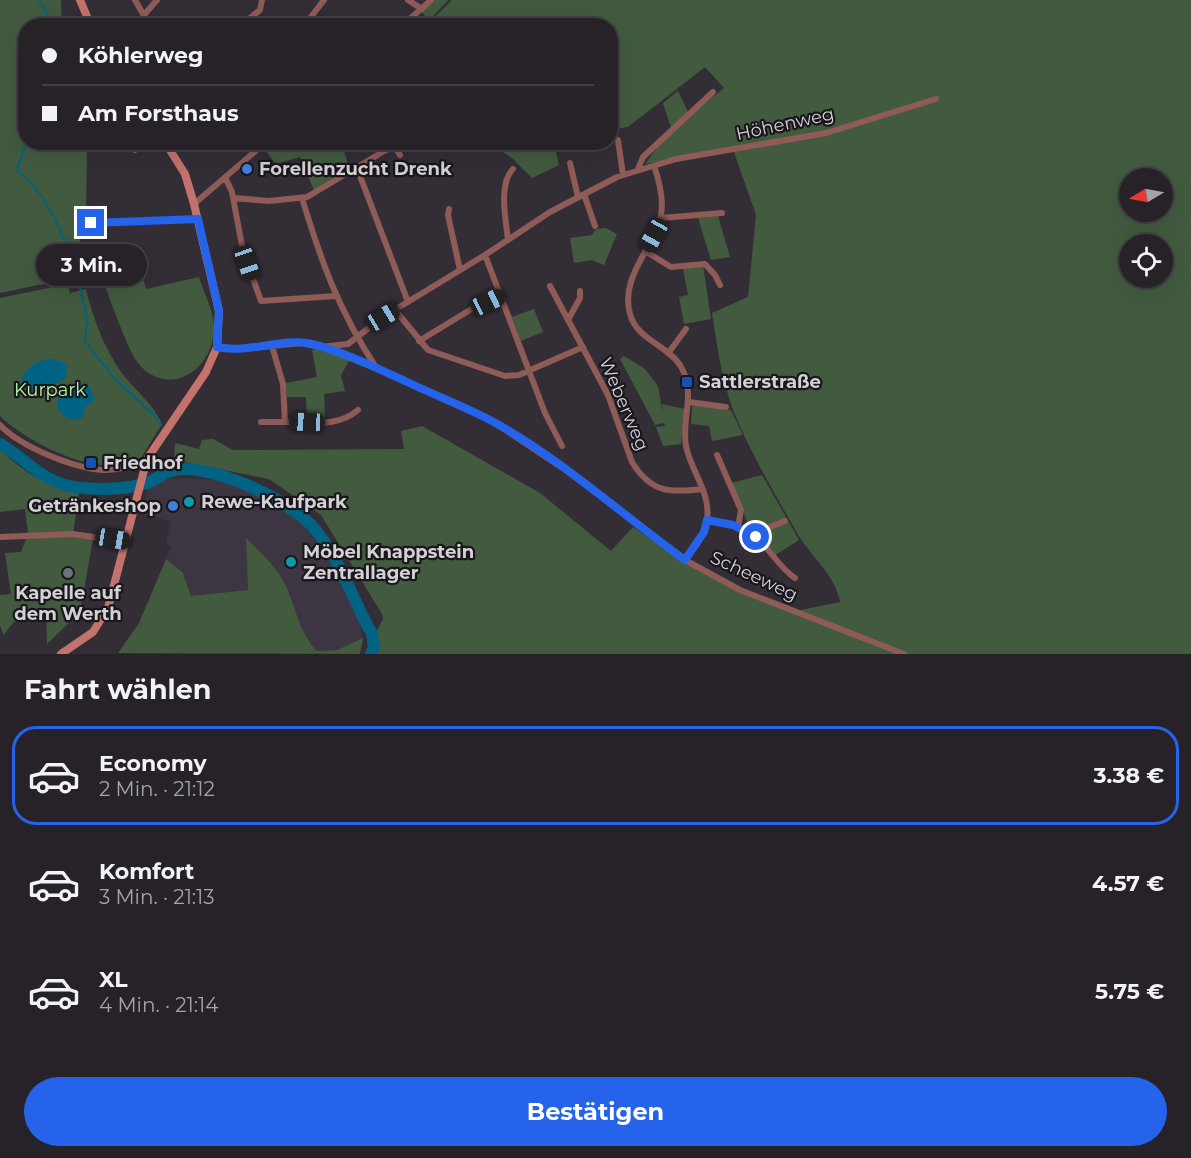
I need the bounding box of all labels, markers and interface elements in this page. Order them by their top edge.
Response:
text: Köhlerweg [78,42,203,69]
text: Am Forsthaus [78,100,239,127]
street label: Höhenweg [734,103,836,145]
place label: Forellenzucht Drenk [259,158,452,180]
marker: Forellenzucht Drenk [240,162,254,176]
north arrow [1119,168,1173,222]
map controls [1119,168,1173,288]
route end [77,209,104,236]
car [637,215,671,255]
button: locate [1119,234,1173,288]
car [233,243,261,283]
callout: 3 Min. [36,244,146,286]
text: 3 Min. [61,253,122,277]
car [468,286,508,318]
car [363,300,403,334]
street label: Weberweg [594,354,654,454]
place label: Sattlerstraße [699,371,821,393]
marker: Sattlerstraße [680,375,694,389]
park label: Kurpark [14,379,86,401]
car [289,412,325,432]
place label: Friedhof [103,452,184,474]
marker: Friedhof [84,456,98,470]
place label: Rewe-Kaufpark [201,491,347,513]
place label: Getränkeshop [28,495,161,517]
marker: Rewe-Kaufpark [182,495,196,509]
marker: Getränkeshop [166,499,180,513]
route start [742,523,769,550]
car [94,527,132,551]
place label: Möbel Knappstein Zentrallager [303,541,474,584]
street label: Scheeweg [707,546,801,606]
marker: Möbel Knappstein Zentrallager [284,555,298,569]
marker: Kapelle auf dem Werth [61,566,75,580]
place label: Kapelle auf dem Werth [14,582,122,625]
text: Fahrt wählen [24,673,211,706]
icon: car [27,749,81,803]
text: Economy [99,750,207,777]
text: 3.38 € [1093,762,1164,789]
text: 2 Min. · 21:12 [99,777,215,801]
icon: car [27,857,81,911]
text: Komfort [99,858,194,885]
text: 4.57 € [1092,870,1164,897]
text: 3 Min. · 21:13 [99,885,215,909]
icon: car [27,965,81,1019]
text: XL [99,966,128,993]
text: 5.75 € [1095,978,1164,1005]
text: 4 Min. · 21:14 [99,993,218,1017]
button: Bestätigen [24,1077,1167,1146]

